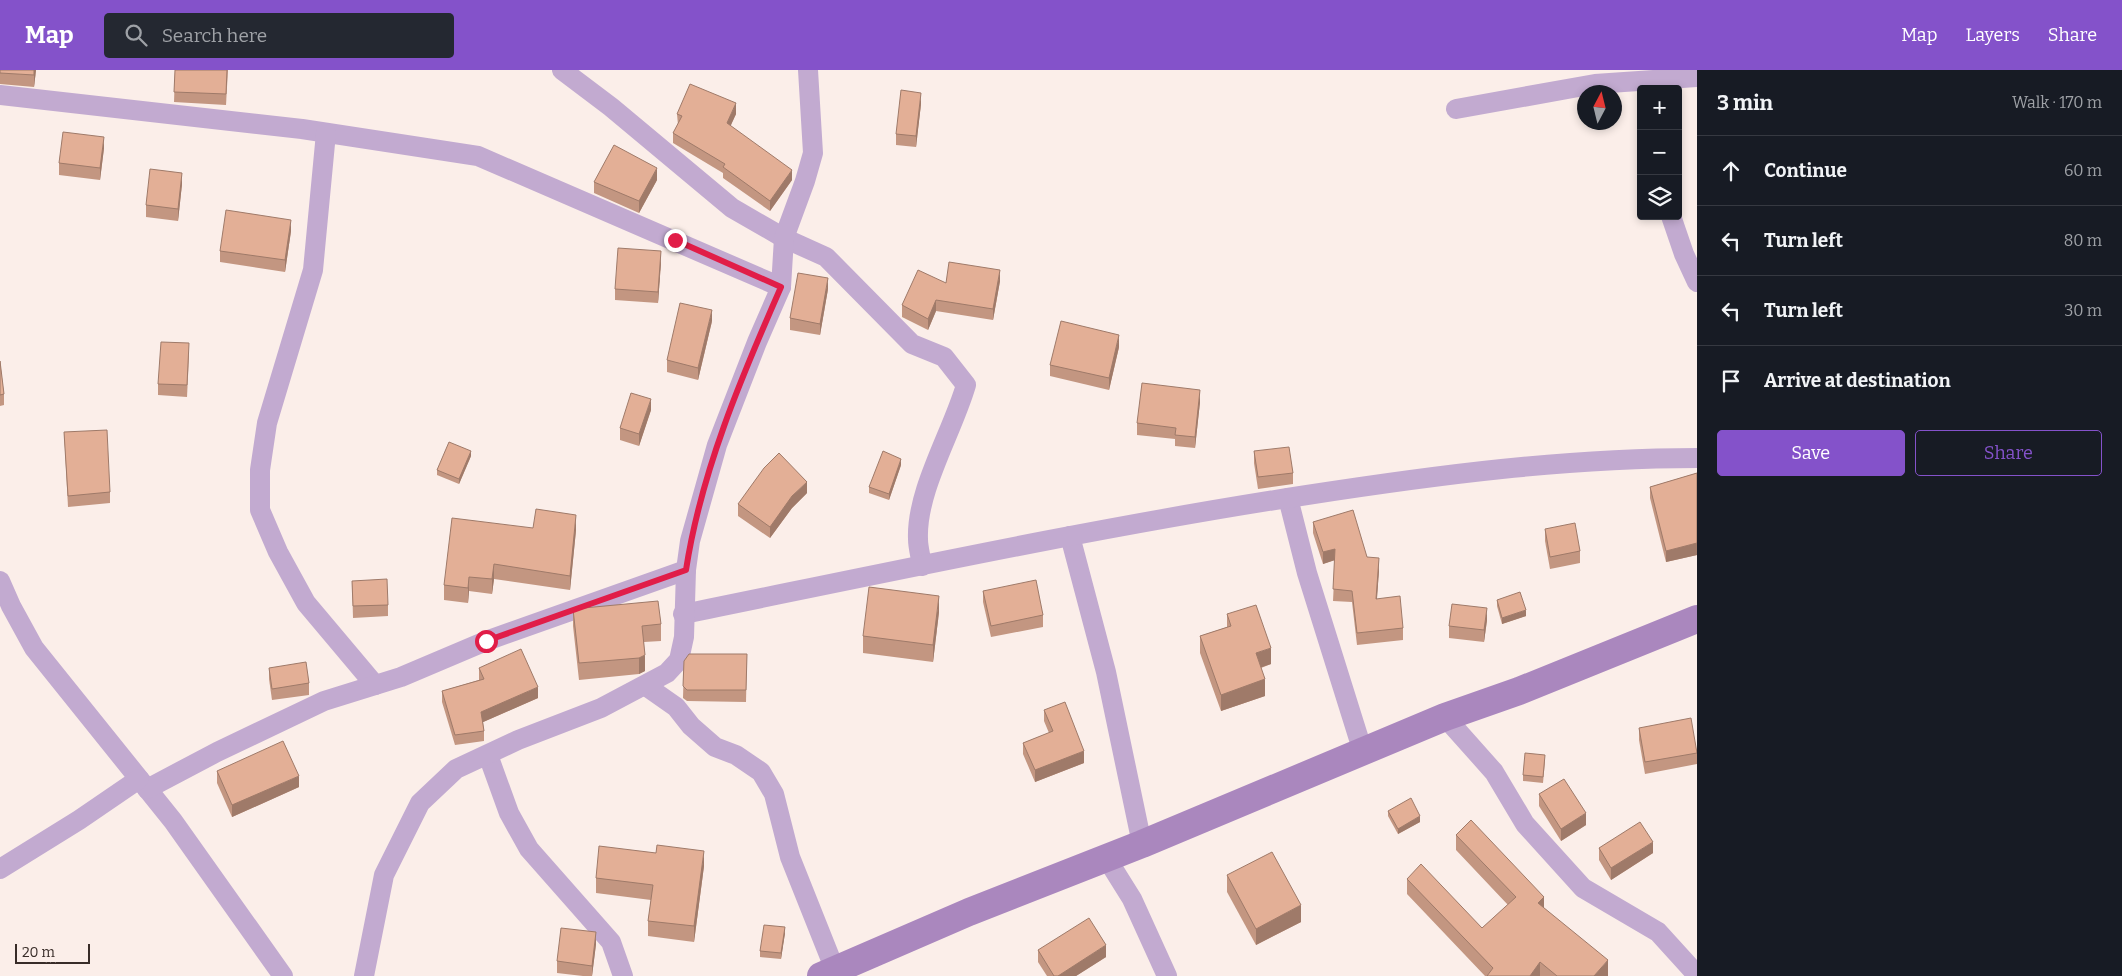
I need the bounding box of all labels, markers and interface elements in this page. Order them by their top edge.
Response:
search box [104,13,454,58]
text: Map [25,21,74,49]
icon: search [122,21,150,49]
text: Search here [162,24,267,47]
text: Map [1901,24,1937,46]
text: Layers [1965,24,2020,46]
text: Share [2048,24,2097,46]
north arrow [1577,85,1622,130]
map controls [1637,85,1682,220]
button: + [1637,85,1682,130]
text: 3 min [1717,90,1773,116]
text: Walk · 170 m [2012,93,2102,112]
button: − [1637,130,1682,175]
icon: ahead [1717,157,1745,185]
text: Continue [1764,159,1847,182]
text: 60 m [2064,161,2102,180]
button: layers [1637,175,1682,220]
icon: left [1717,227,1745,255]
route end [664,229,687,252]
text: Turn left [1764,229,1843,252]
text: 80 m [2064,231,2102,250]
icon: left [1717,297,1745,325]
text: Turn left [1764,299,1843,322]
text: 30 m [2064,301,2102,320]
icon: arrive [1717,367,1745,395]
text: Arrive at destination [1764,369,1951,392]
button: Save [1717,430,1905,476]
button: Share [1915,430,2102,476]
route start [475,630,498,653]
scale bar [15,941,90,964]
text: 20 m [22,944,55,961]

